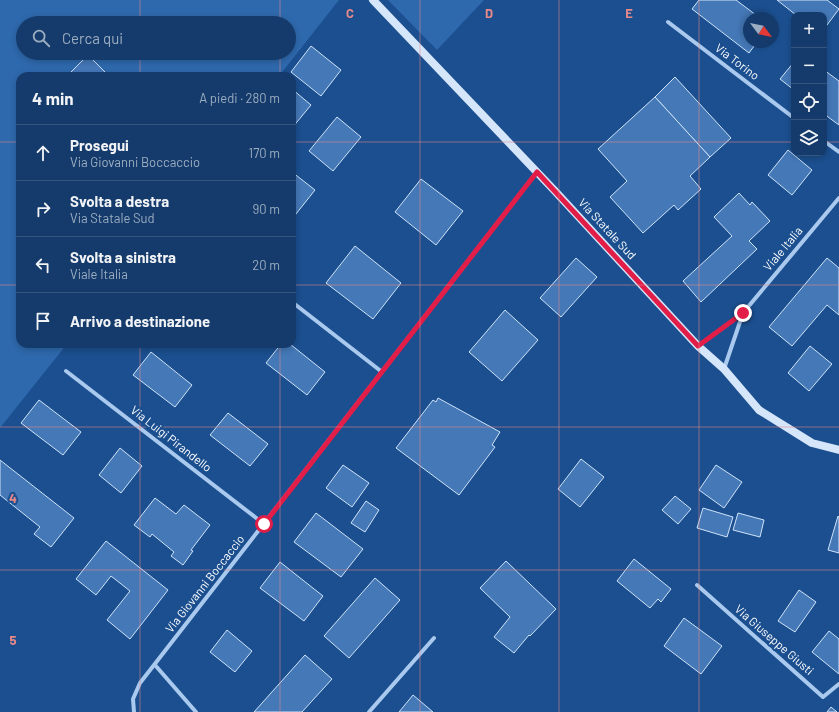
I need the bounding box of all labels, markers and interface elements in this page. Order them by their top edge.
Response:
text: C [346,5,354,21]
text: D [485,5,493,21]
text: E [625,5,633,21]
north arrow [743,12,779,48]
map controls [791,12,827,156]
button: + [791,12,827,48]
search box [16,16,296,60]
icon: search [30,27,52,49]
text: Cerca qui [62,29,123,47]
street label: Via Torino [713,40,762,82]
button: − [791,48,827,84]
button: locate [791,84,827,120]
text: 4 min [32,88,74,108]
text: A piedi · 280 m [199,90,280,106]
button: layers [791,120,827,156]
text: Prosegui [70,136,129,154]
icon: ahead [32,142,54,164]
text: 170 m [249,145,280,161]
text: Via Giovanni Boccaccio [70,154,200,170]
text: Svolta a destra [70,192,169,210]
street label: Via Statale Sud [576,195,640,262]
icon: right [32,198,54,220]
text: 90 m [253,201,280,217]
text: Via Statale Sud [70,210,155,226]
street label: Viale Italia [760,223,805,273]
text: Svolta a sinistra [70,248,176,266]
icon: left [32,254,54,276]
text: 20 m [252,257,280,273]
text: Viale Italia [70,266,128,282]
route end [734,304,752,322]
icon: arrive [32,310,54,332]
text: Arrivo a destinazione [70,312,210,330]
street label: Via Luigi Pirandello [128,402,215,474]
text: 4 [9,490,17,506]
route start [255,515,273,533]
street label: Via Giovanni Boccaccio [162,532,247,635]
street label: Via Giuseppe Giusti [732,601,817,677]
text: 5 [9,632,17,648]

